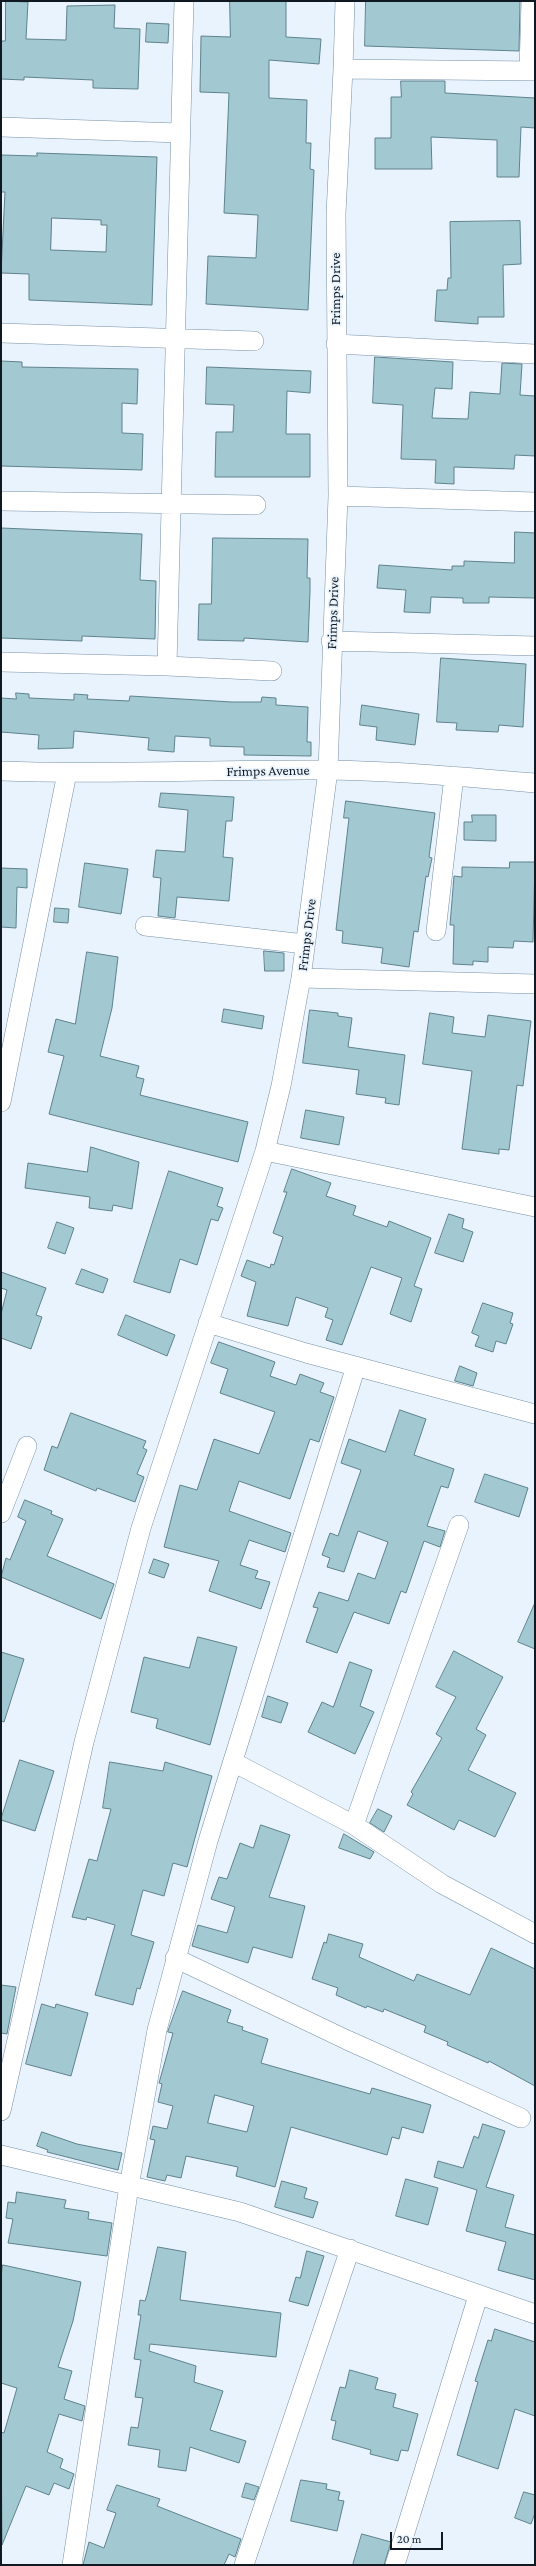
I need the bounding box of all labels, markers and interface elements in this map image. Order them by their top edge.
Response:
street label: Frimps Drive [328,253,344,325]
street label: Frimps Drive [323,576,343,650]
street label: Frimps Avenue [226,762,310,780]
street label: Frimps Drive [294,898,320,972]
scale bar [392,2524,445,2550]
text: 20 m [397,2532,421,2546]

